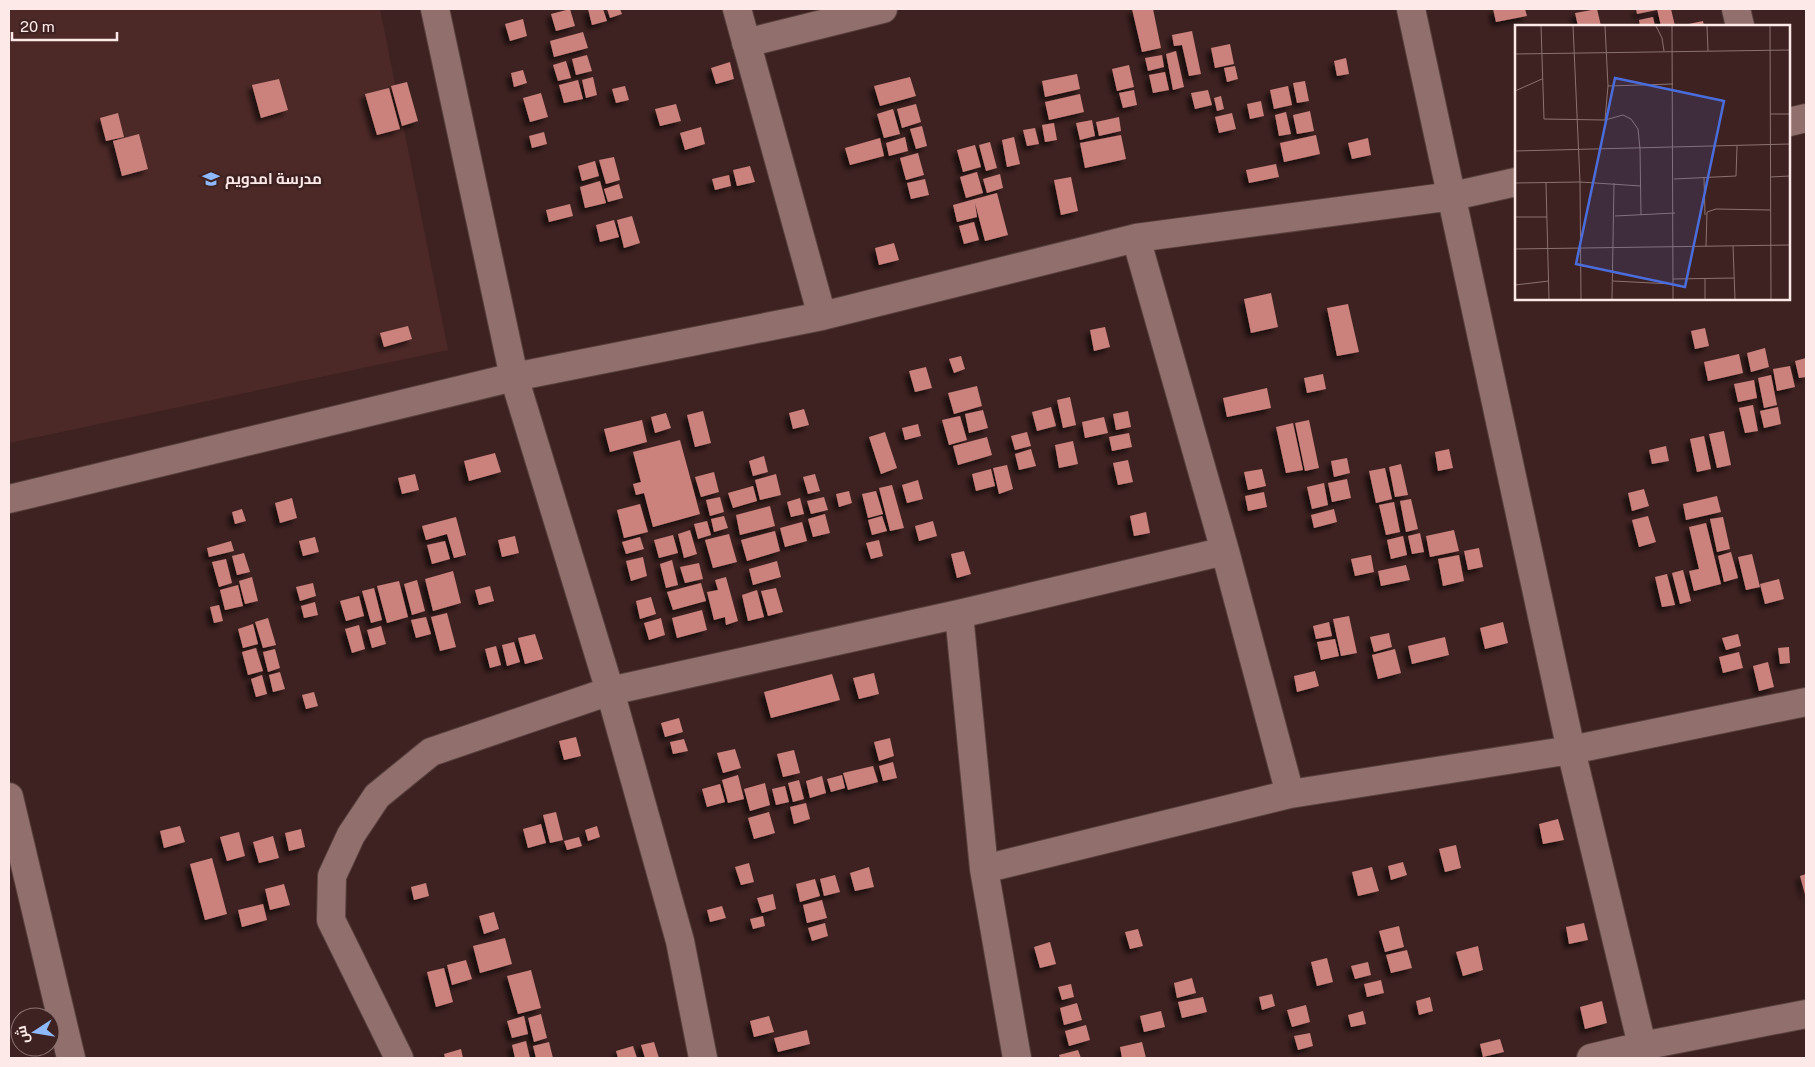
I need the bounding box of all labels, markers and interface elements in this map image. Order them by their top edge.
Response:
scale bar [12,10,118,42]
text: 20 m [20,18,55,35]
inset map [1515,25,1790,300]
school or university icon: مدرسة امدويم [201,169,221,189]
place label: مدرسة امدويم [225,170,322,189]
north arrow [10,1007,60,1057]
text: ش [13,1024,33,1045]

